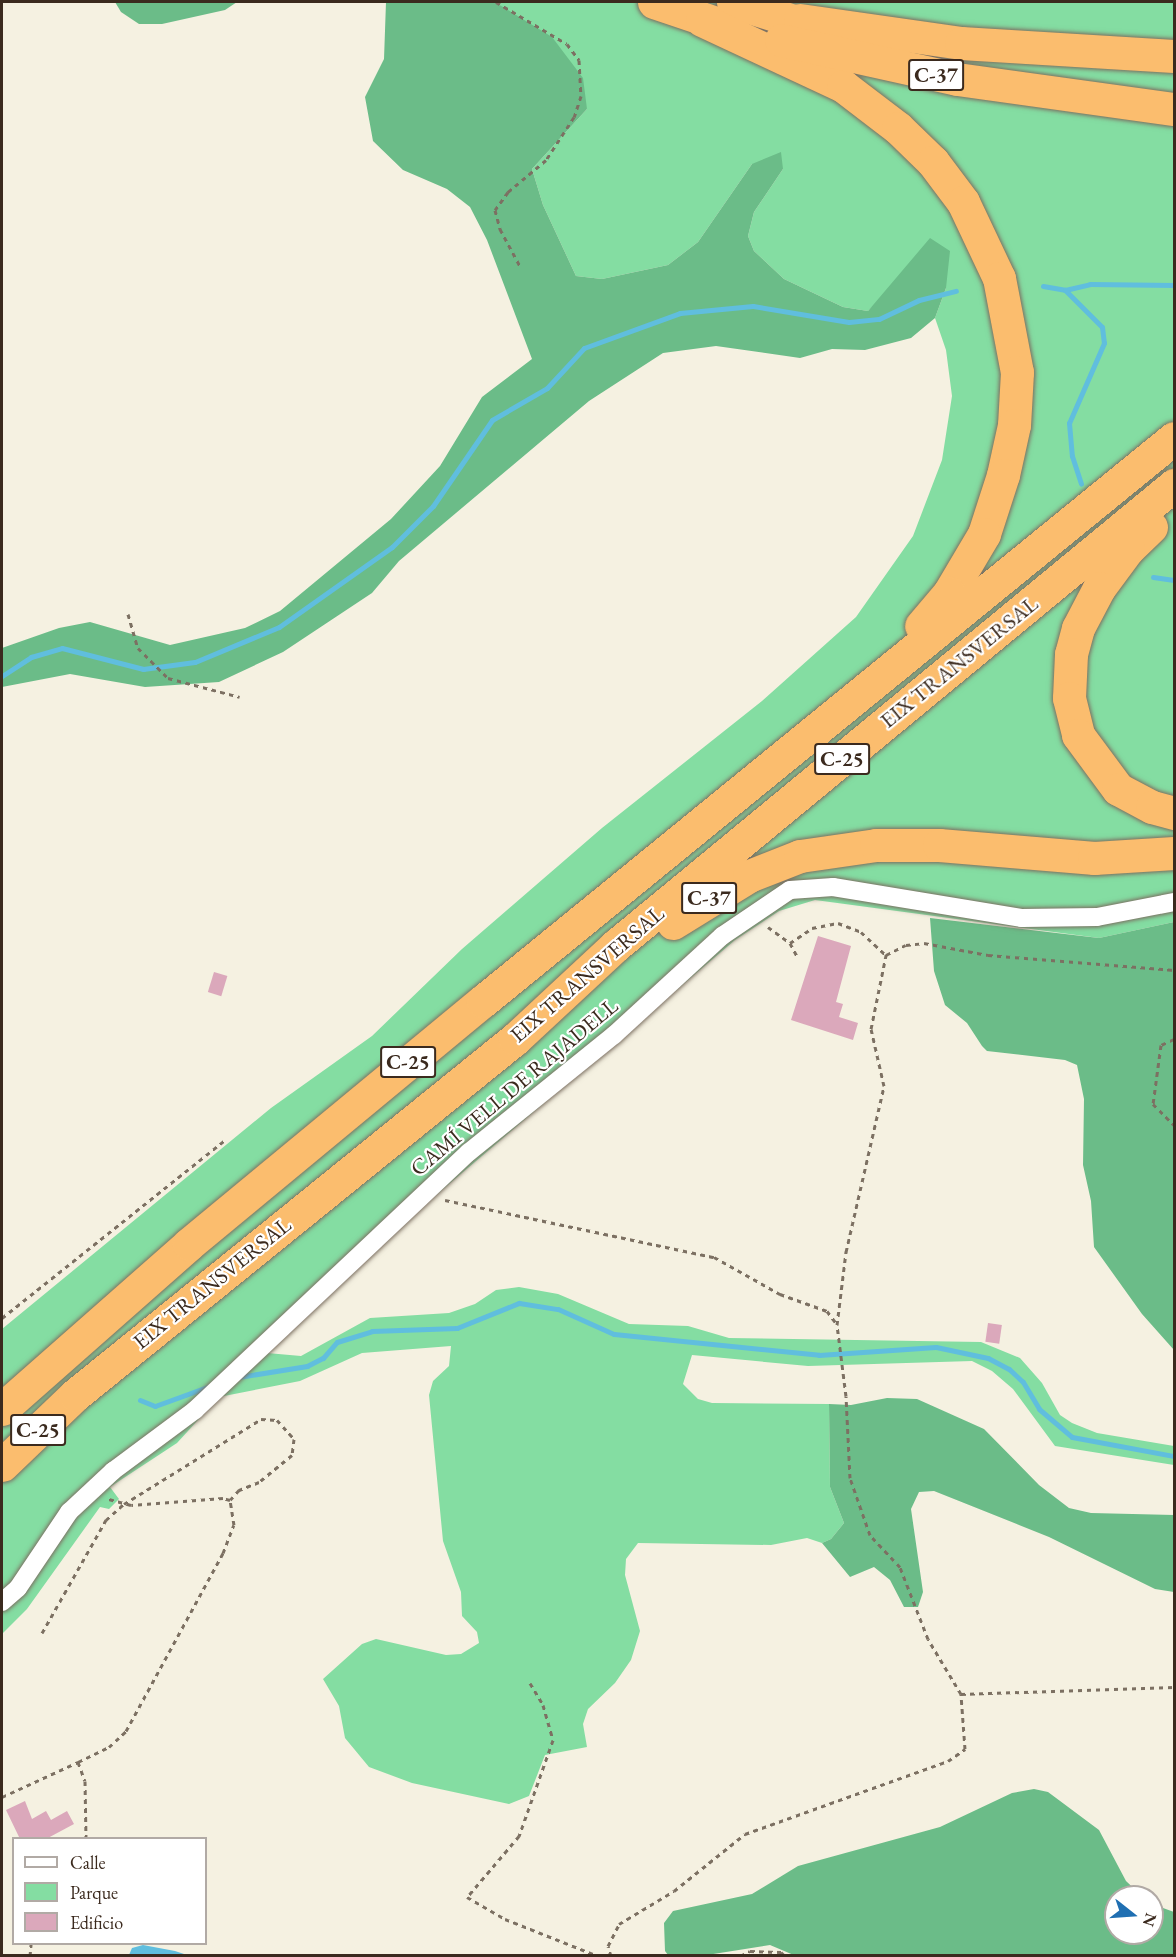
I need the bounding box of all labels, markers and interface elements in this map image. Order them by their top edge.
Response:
road number: C-37 [908,57,964,93]
street label: EIX TRANSVERSAL [875,590,1043,734]
road number: C-25 [814,741,870,777]
road number: C-37 [680,880,738,916]
street label: EIX TRANSVERSAL [505,900,669,1048]
street label: CAMÍ VELL DE RAJADELL [405,993,623,1181]
road number: C-25 [380,1044,436,1080]
street label: EIX TRANSVERSAL [128,1211,296,1355]
road number: C-25 [9,1412,66,1448]
legend [12,1837,207,1945]
text: Calle [70,1851,106,1874]
text: Parque [70,1881,118,1904]
north arrow [1104,1885,1164,1945]
text: Edificio [70,1911,123,1934]
text: N [1138,1911,1162,1929]

